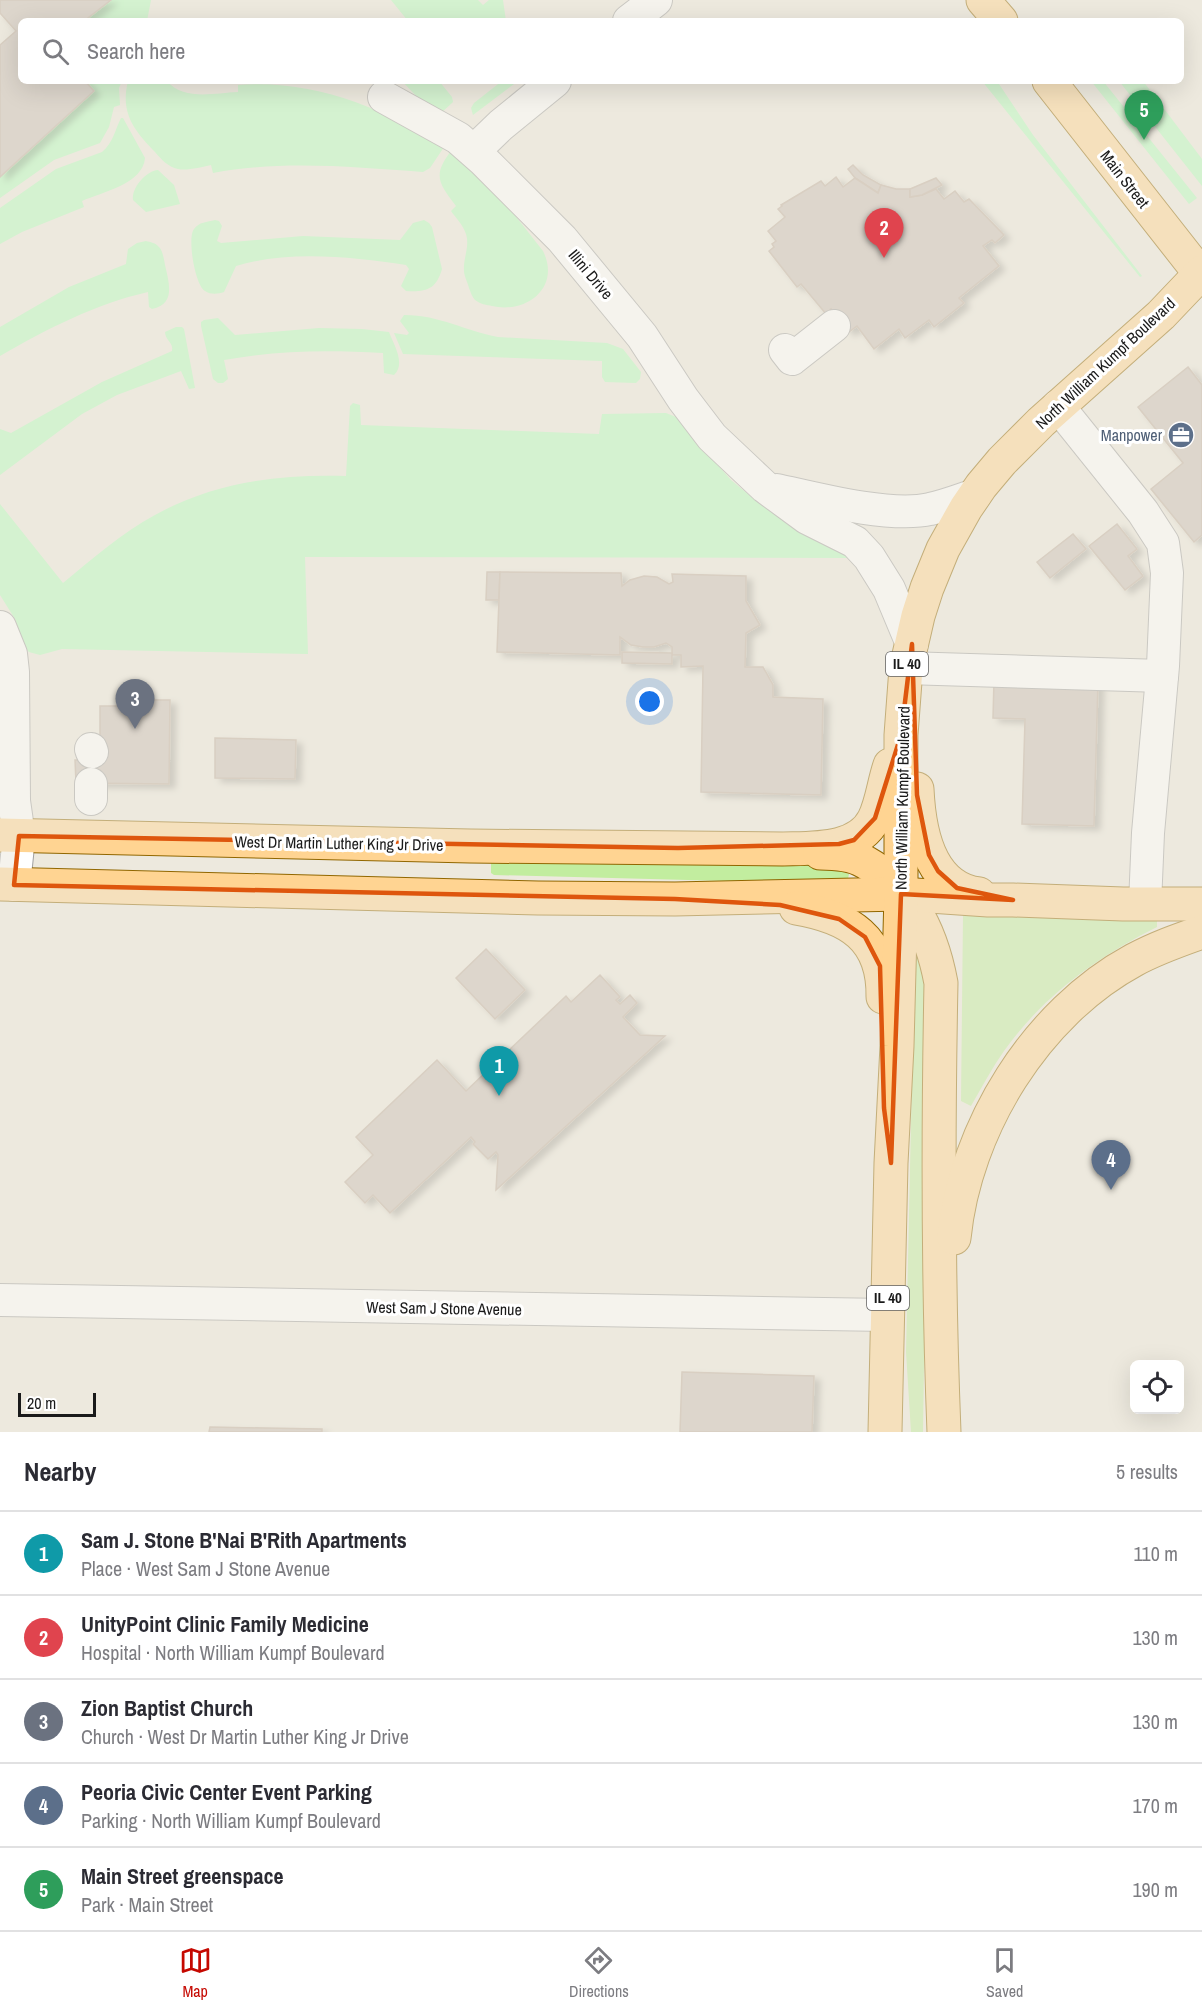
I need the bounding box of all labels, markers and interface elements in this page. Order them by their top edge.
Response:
search box [18,18,1184,84]
icon: search [39,35,72,68]
text: Search here [87,36,185,66]
pin: 5 [1124,90,1164,140]
street label: Main Street [1095,146,1155,213]
pin: 2 [864,208,904,258]
street label: Illini Drive [564,244,618,304]
street label: North William Kumpf Boulevard [1030,292,1180,434]
office icon: Manpower [1166,420,1196,450]
place label: Manpower [1101,424,1163,446]
road number: IL 40 [886,652,928,676]
pin: 3 [116,680,154,729]
your location [635,687,664,716]
street label: North William Kumpf Boulevard [889,706,915,890]
street label: West Dr Martin Luther King Jr Drive [234,830,444,856]
pin: 1 [480,1046,518,1096]
pin: 4 [1092,1140,1130,1190]
road number: IL 40 [867,1286,909,1310]
street label: West Sam J Stone Avenue [366,1296,522,1320]
map controls [1130,1360,1184,1414]
button: locate [1130,1360,1184,1414]
scale bar [18,1390,96,1418]
text: 20 m [27,1392,56,1414]
text: Nearby [24,1454,96,1489]
text: 5 results [1116,1458,1178,1485]
text: Sam J. Stone B'Nai B'Rith Apartments [81,1525,407,1555]
text: 1 [39,1540,48,1567]
text: 110 m [1134,1540,1178,1567]
text: Place · West Sam J Stone Avenue [81,1555,330,1582]
text: UnityPoint Clinic Family Medicine [81,1609,369,1639]
text: 2 [39,1624,48,1651]
text: 130 m [1132,1624,1178,1651]
text: Hospital · North William Kumpf Boulevard [81,1639,385,1666]
text: Zion Baptist Church [81,1693,253,1723]
text: 3 [39,1708,48,1735]
text: 130 m [1132,1708,1178,1735]
text: Church · West Dr Martin Luther King Jr Drive [81,1723,409,1750]
text: Peoria Civic Center Event Parking [81,1777,372,1807]
text: 4 [39,1792,48,1819]
text: 170 m [1132,1792,1178,1819]
text: Parking · North William Kumpf Boulevard [81,1807,381,1834]
text: Main Street greenspace [81,1861,284,1891]
text: 5 [39,1876,48,1903]
text: 190 m [1132,1876,1178,1903]
text: Park · Main Street [81,1891,213,1918]
tab: Map [179,1944,212,2002]
tab: Directions [569,1944,629,2002]
tab: Saved [986,1944,1023,2002]

